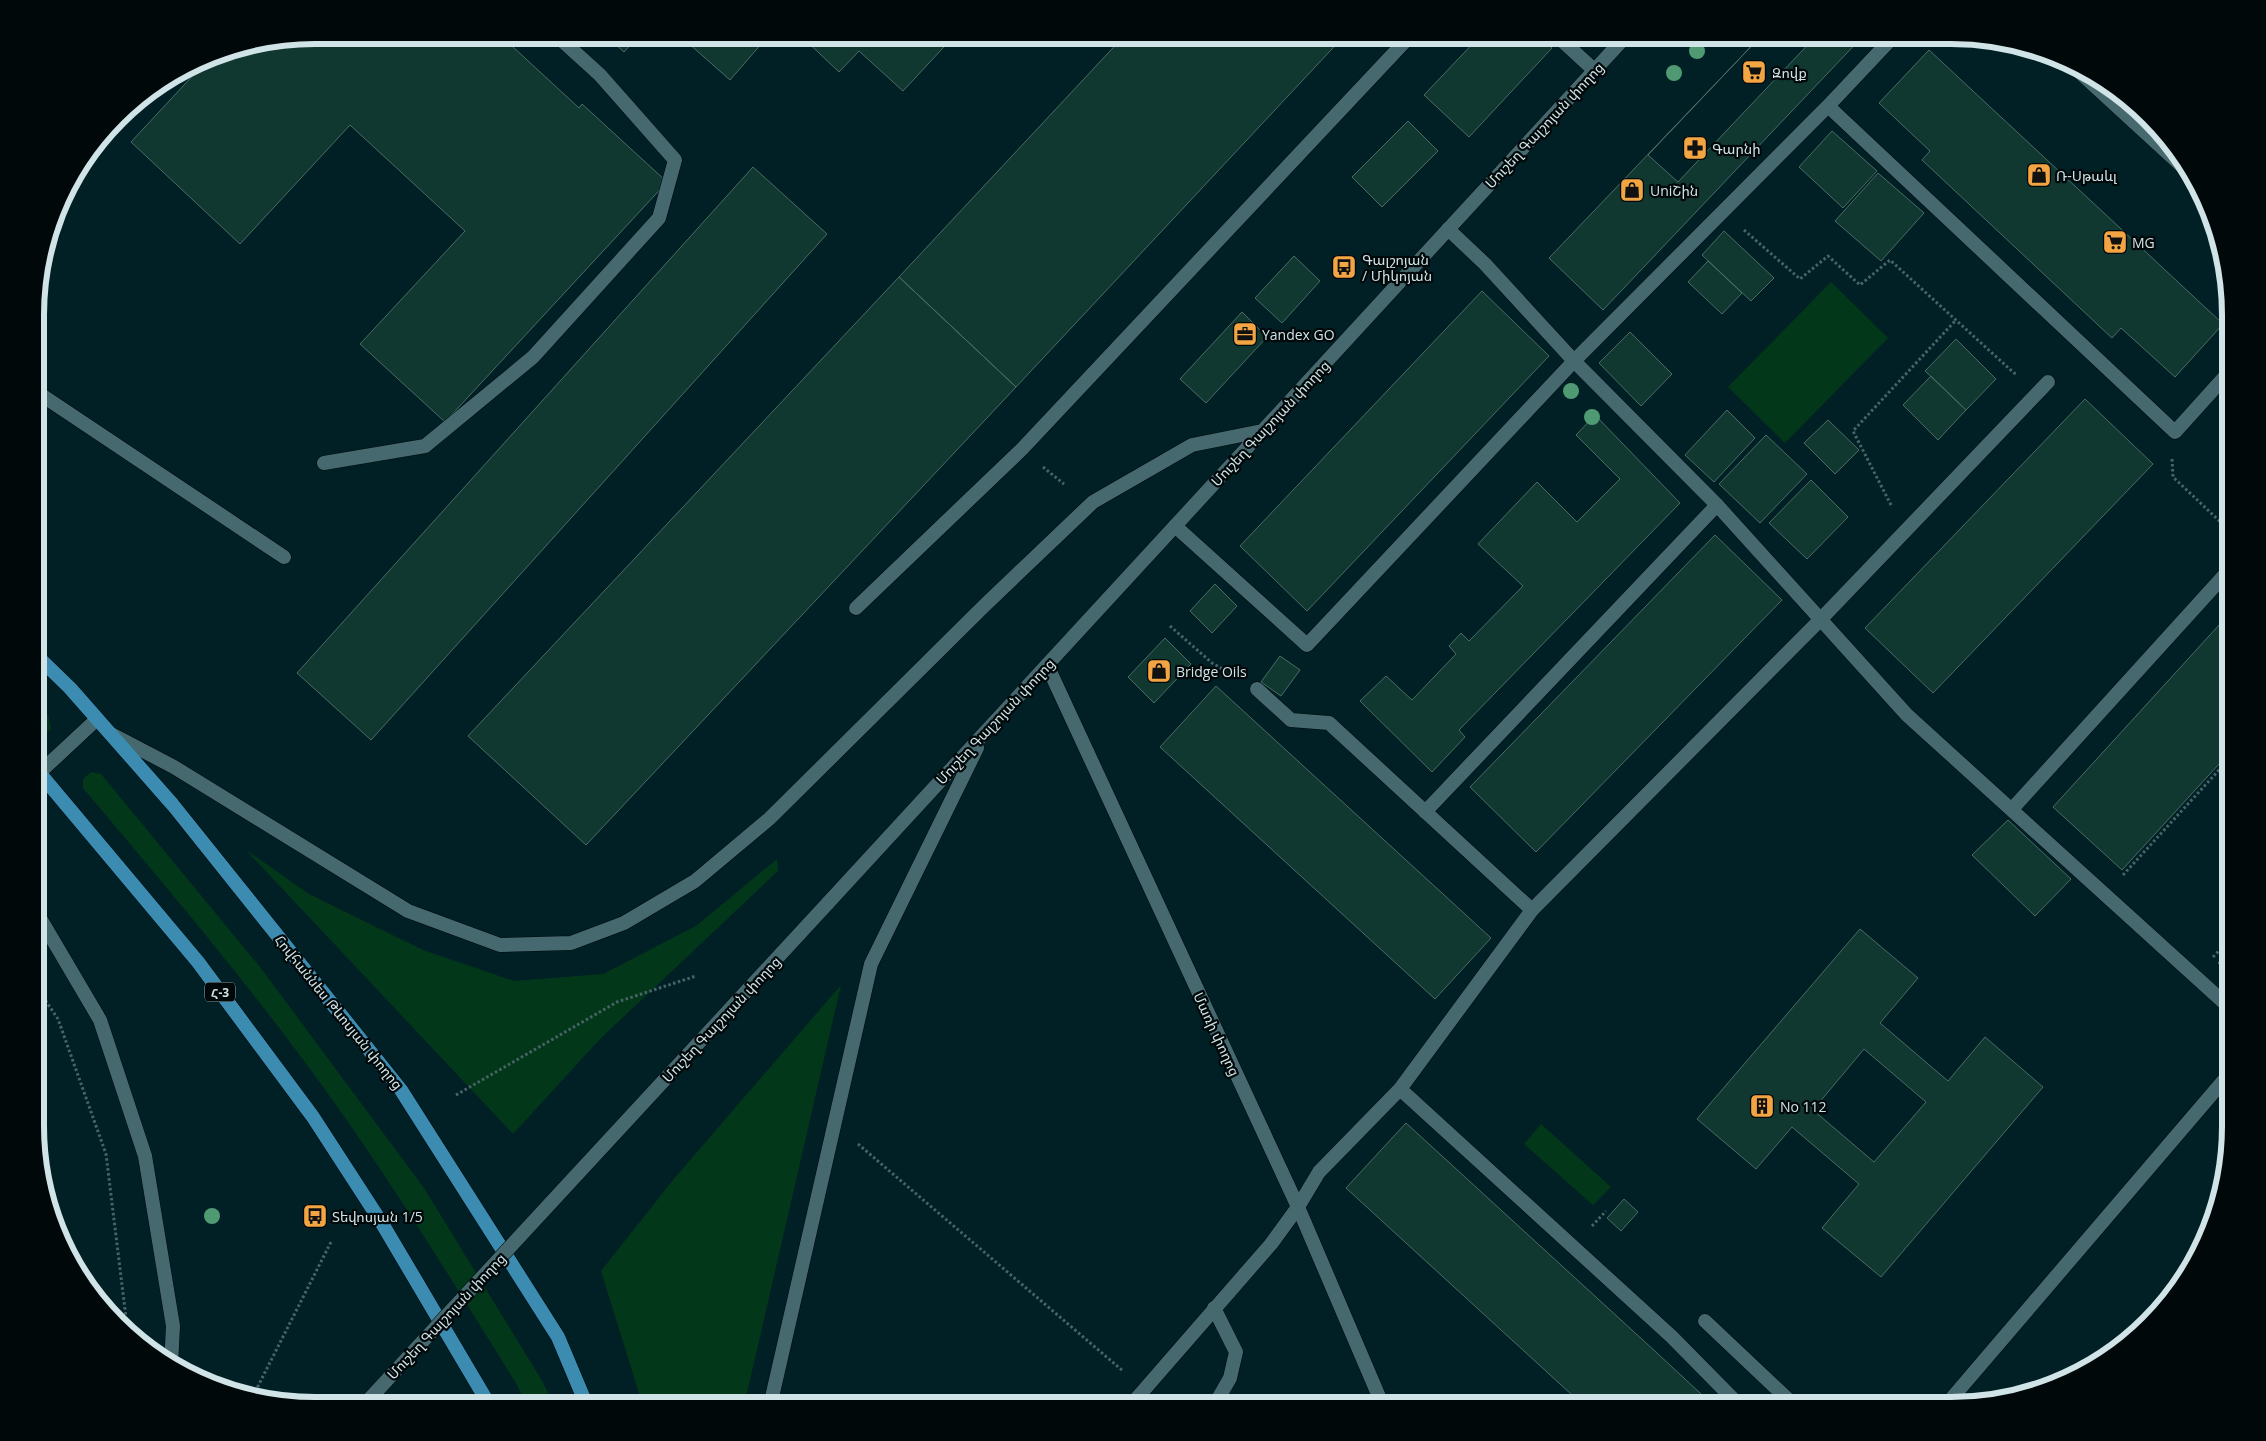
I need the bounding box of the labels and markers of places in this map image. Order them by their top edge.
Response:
supermarket icon: Զովք [1741,59,1767,85]
place label: Զովք [1772,63,1807,82]
pharmacy icon: Գարնի [1682,135,1708,161]
place label: Գարնի [1712,139,1761,158]
shop icon: Ռ-Սթաևլ [2026,162,2052,188]
place label: Ռ-Սթաևլ [2056,166,2117,185]
shop icon: UniՇին [1619,177,1645,203]
place label: UniՇին [1650,181,1698,200]
supermarket icon: MG [2102,229,2128,255]
place label: MG [2132,233,2155,252]
place label: Գալշոյան / Միկոյան [1362,250,1432,285]
bus stop icon: Գալշոյան / Միկոյան [1331,254,1357,280]
office icon: Yandex GO [1232,321,1258,347]
place label: Yandex GO [1262,325,1335,344]
shop icon: Bridge Oils [1146,658,1172,684]
place label: Bridge Oils [1176,662,1247,681]
building icon: No 112 [1749,1093,1775,1119]
place label: No 112 [1780,1097,1827,1116]
bus stop icon: Տեվոսյան 1/5 [302,1203,328,1229]
place label: Տեվոսյան 1/5 [332,1207,423,1226]

